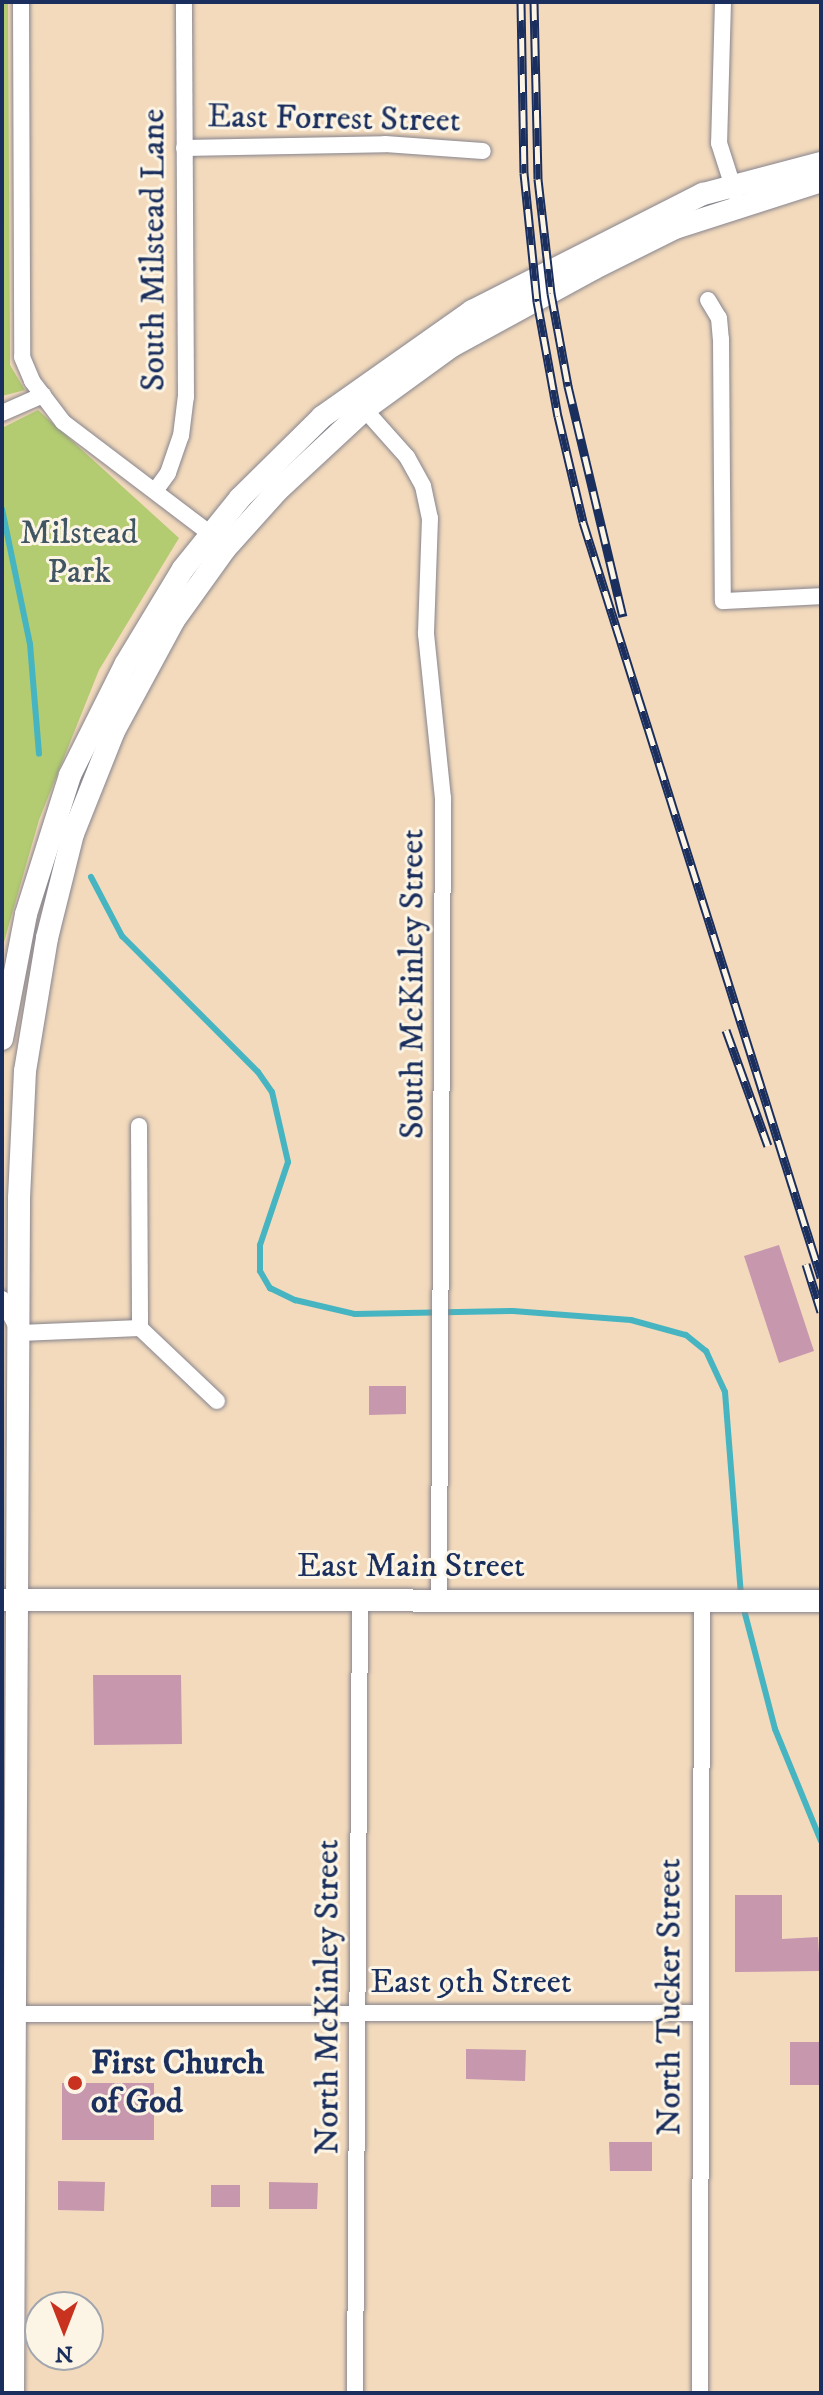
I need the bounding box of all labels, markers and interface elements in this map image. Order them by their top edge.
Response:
street label: East Forrest Street [207,96,461,142]
street label: South Milstead Lane [134,109,174,391]
park label: Milstead Park [20,513,138,592]
street label: South McKinley Street [393,829,433,1139]
street label: East Main Street [297,1547,525,1587]
street label: North McKinley Street [308,1839,348,2155]
street label: North Tucker Street [650,1858,690,2136]
street label: East 9th Street [370,1963,572,2003]
place label: First Church of God [91,2043,264,2122]
marker: First Church of God [66,2074,84,2092]
north arrow [24,2291,104,2371]
text: N [55,2340,73,2367]

